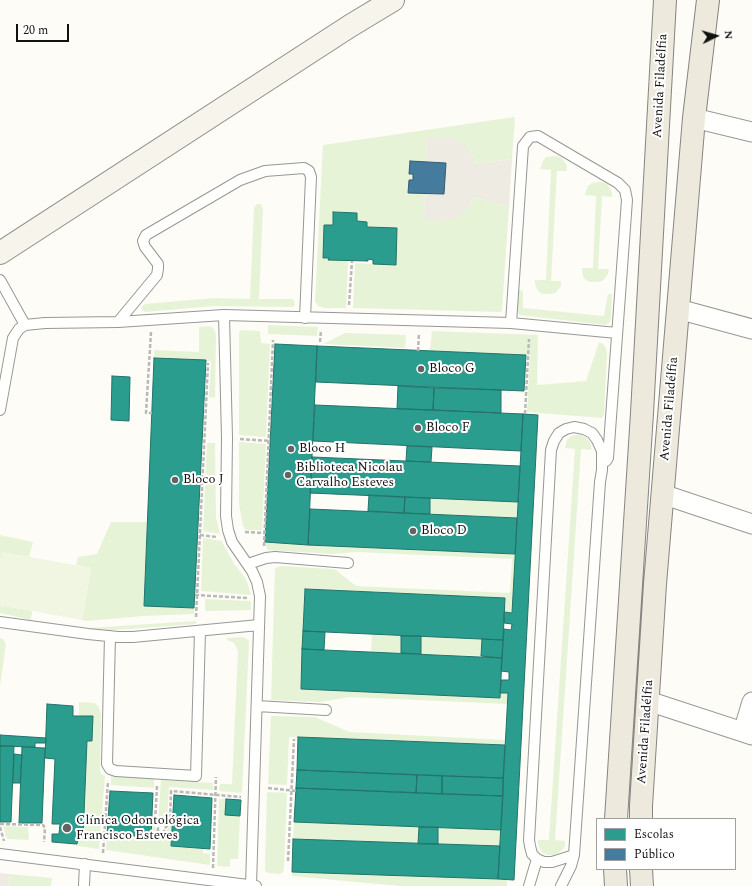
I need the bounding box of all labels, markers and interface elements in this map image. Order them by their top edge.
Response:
scale bar [18,16,71,42]
north arrow [696,16,736,56]
text: 20 m [23,21,48,40]
text: N [720,30,737,40]
street label: Avenida Filadélfia [650,33,672,139]
street label: Avenida Filadélfia [658,356,682,462]
place label: Bloco G [429,361,475,377]
marker: Bloco G [416,364,426,374]
place label: Bloco F [426,420,470,436]
marker: Bloco F [413,423,423,433]
place label: Bloco H [299,441,345,457]
marker: Bloco H [286,444,296,454]
place label: Biblioteca Nicolau Carvalho Esteves [296,460,403,491]
marker: Biblioteca Nicolau Carvalho Esteves [283,470,293,480]
place label: Bloco J [183,472,224,488]
marker: Bloco J [170,475,180,485]
place label: Bloco D [421,523,467,539]
marker: Bloco D [408,526,418,536]
street label: Avenida Filadélfia [635,679,657,785]
place label: Clínica Odontológica Francisco Esteves [76,813,199,844]
legend [596,818,736,870]
marker: Clínica Odontológica Francisco Esteves [61,822,73,834]
text: Escolas [634,825,674,844]
text: Público [634,845,675,864]

